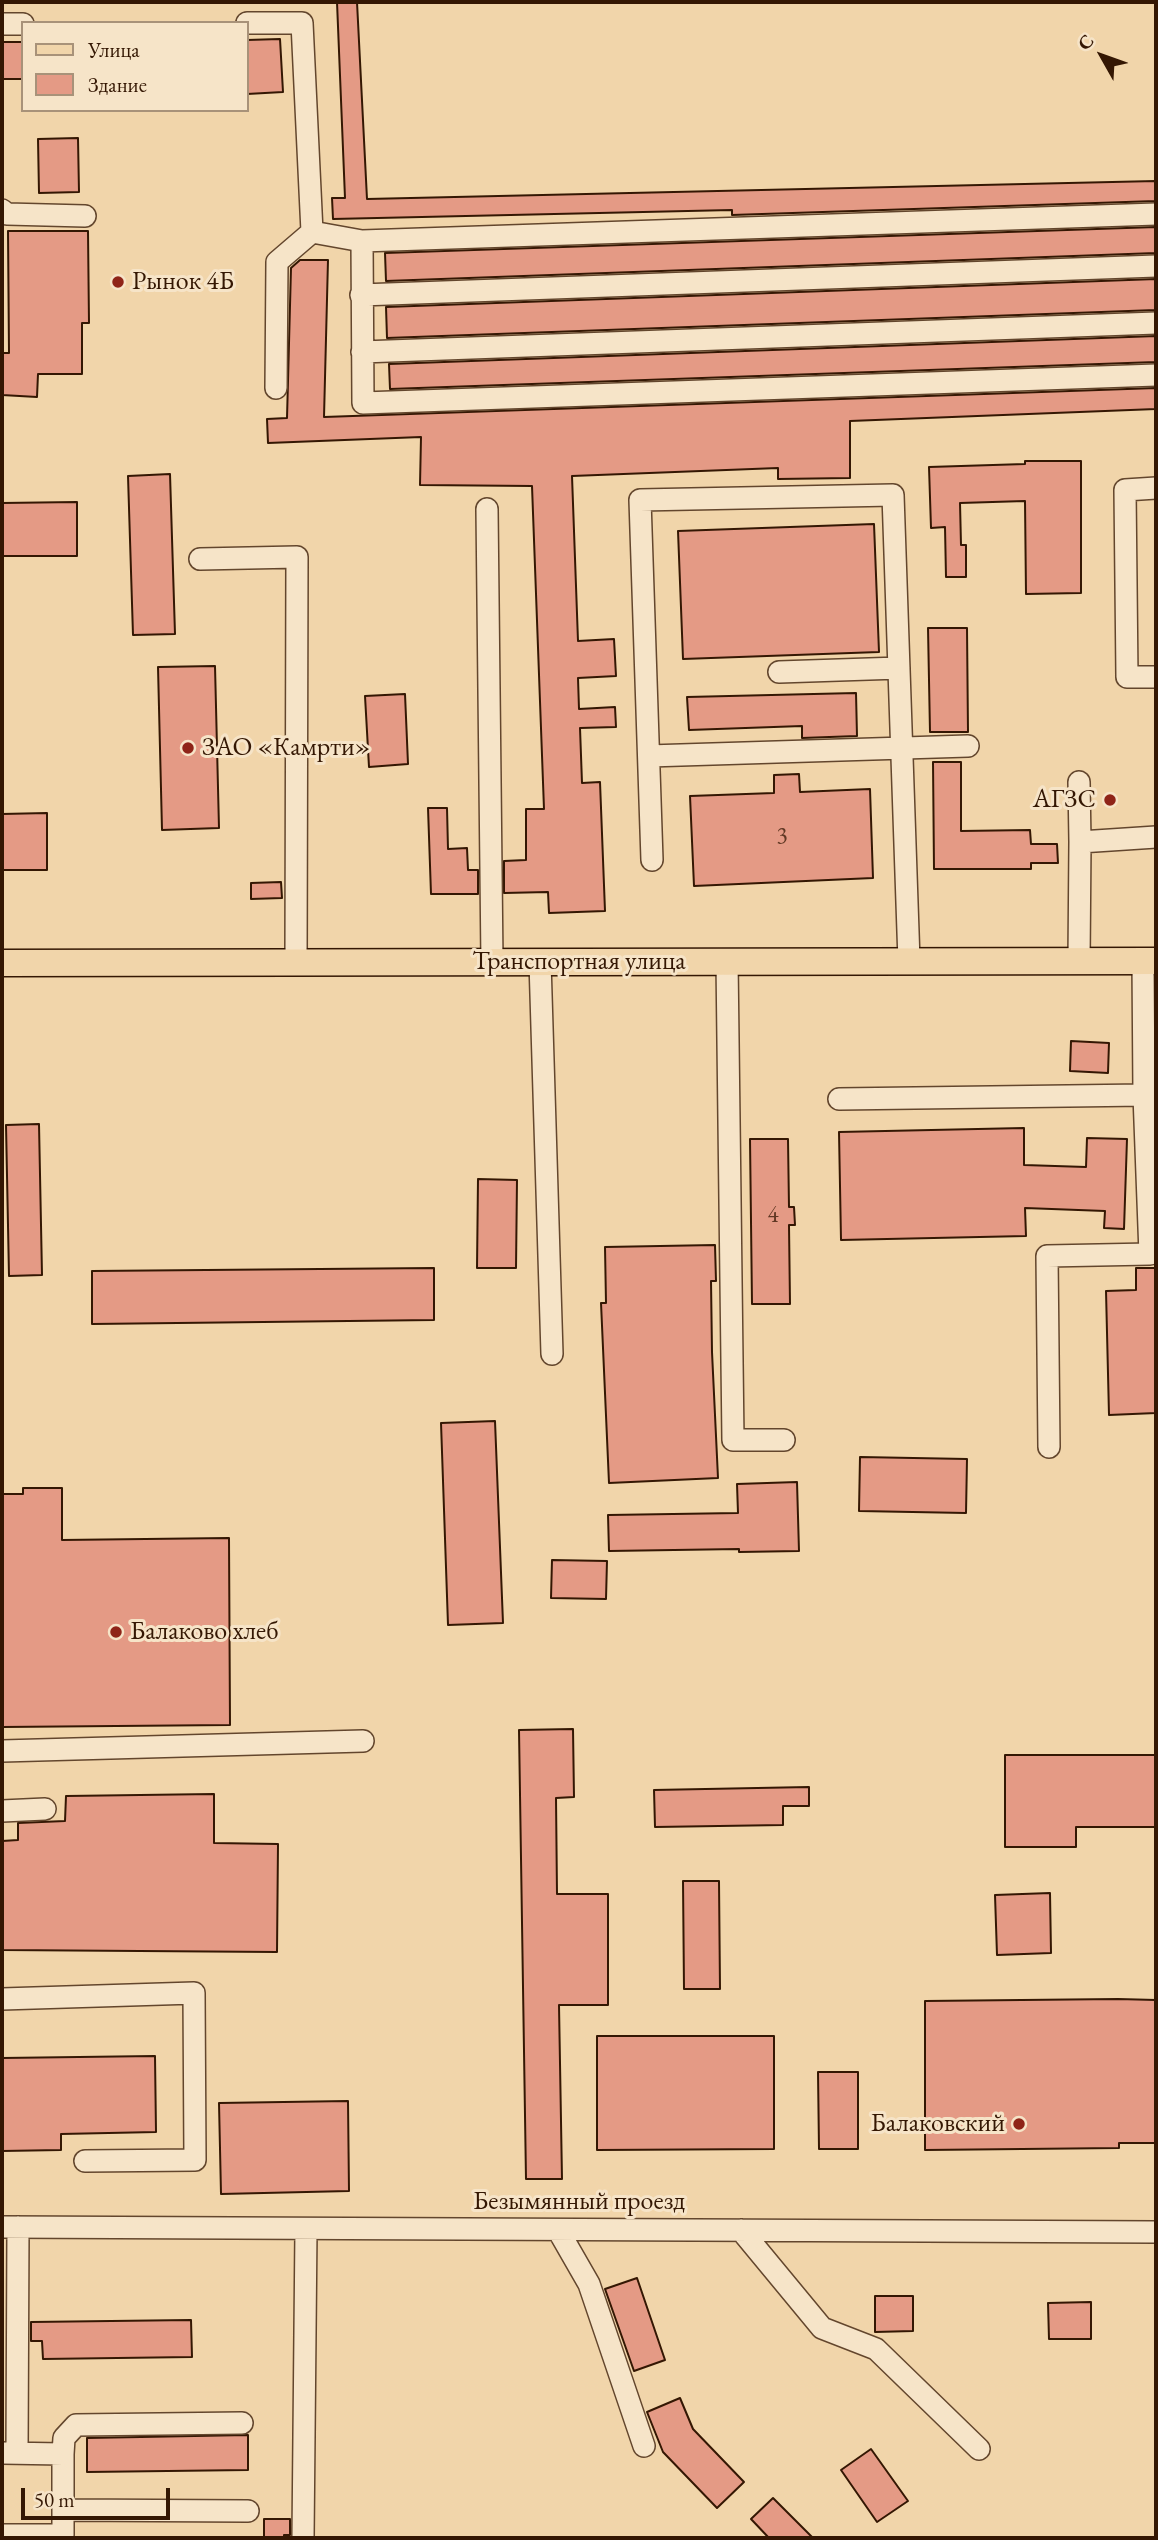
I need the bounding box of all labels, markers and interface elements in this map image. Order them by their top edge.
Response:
legend [21,21,248,112]
north arrow [1067,21,1137,91]
text: С [1072,29,1099,55]
text: Улица [88,36,140,63]
text: Здание [88,71,147,98]
place label: Рынок 4Б [132,266,234,298]
marker: Рынок 4Б [110,274,126,290]
place label: ЗАО «Камрти» [202,732,370,764]
marker: ЗАО «Камрти» [180,740,196,756]
place label: АГЗС [1033,784,1096,816]
marker: АГЗС [1102,792,1118,808]
house number: 3 [776,823,788,851]
street label: Транспортная улица [472,946,686,978]
house number: 4 [767,1202,779,1230]
place label: Балаково хлеб [130,1616,279,1648]
marker: Балаково хлеб [108,1624,124,1640]
place label: Балаковский [871,2108,1005,2140]
marker: Балаковский [1011,2116,1027,2132]
street label: Безымянный проезд [473,2186,685,2218]
scale bar [24,2474,173,2518]
text: 50 m [34,2486,75,2513]

